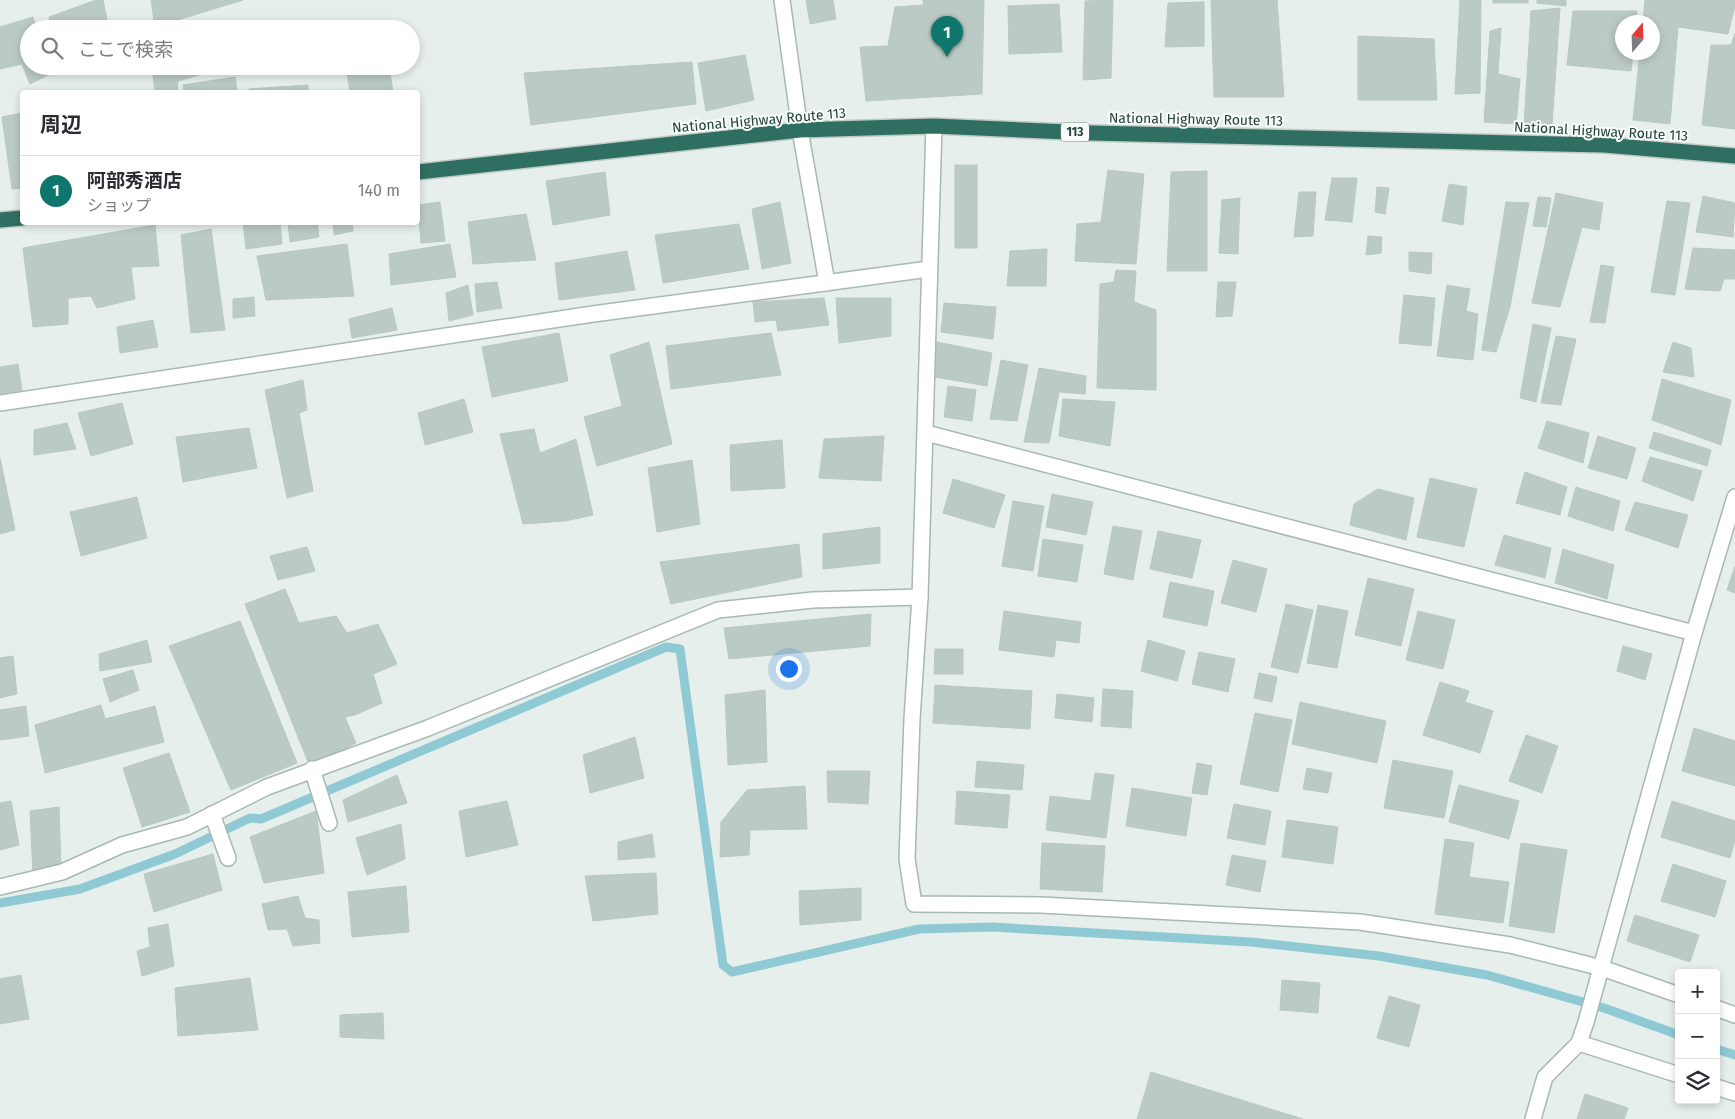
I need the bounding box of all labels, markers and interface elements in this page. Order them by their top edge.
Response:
north arrow [1615,15,1660,60]
pin: 1 [931,16,963,57]
search box [20,20,420,75]
icon: search [38,34,66,62]
text: ここで検索 [78,38,173,61]
street label: National Highway Route 113 [671,104,847,137]
street label: National Highway Route 113 [1109,109,1283,130]
text: 周辺 [40,112,82,138]
street label: National Highway Route 113 [1513,118,1688,145]
road number: 113 [1061,122,1089,142]
text: 阿部秀酒店 [87,169,182,192]
text: 1 [52,181,60,200]
text: 140 m [358,181,400,200]
text: ショップ [87,196,151,215]
your location [776,656,802,682]
map controls [1675,969,1720,1104]
button: + [1675,969,1720,1014]
button: − [1675,1014,1720,1059]
button: layers [1675,1059,1720,1104]

